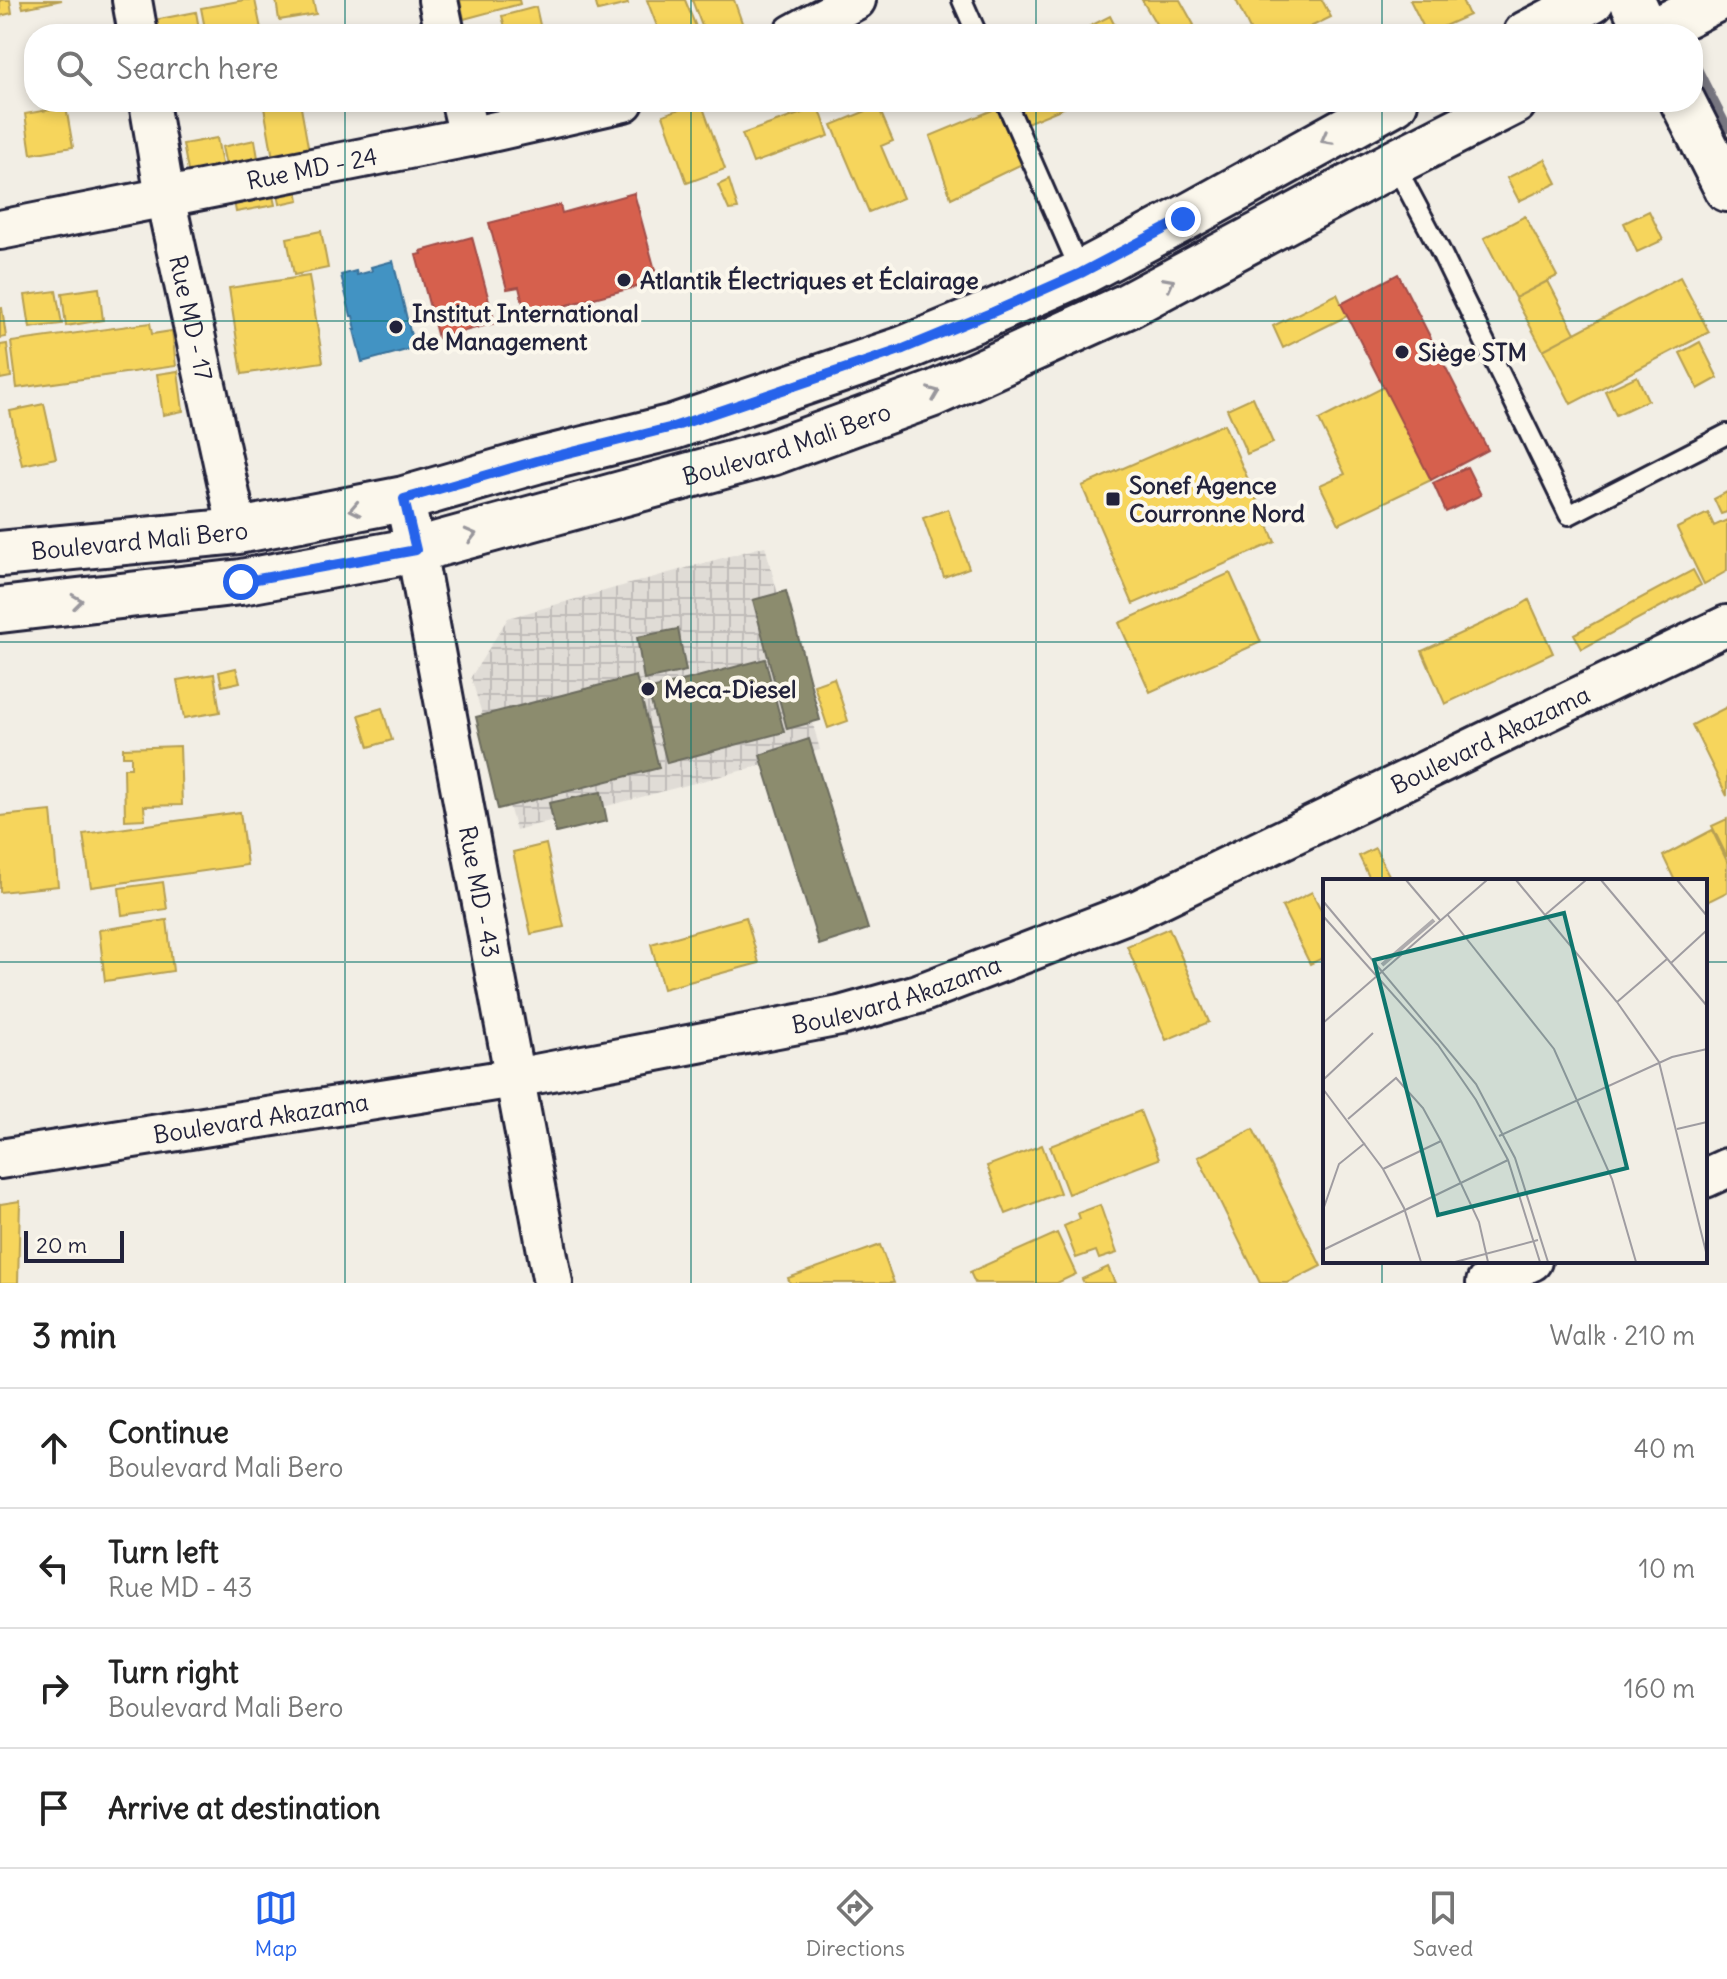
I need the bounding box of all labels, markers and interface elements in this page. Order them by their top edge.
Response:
search box [24,24,1703,112]
icon: search [52,46,96,90]
text: Search here [116,49,279,87]
one-way arrow [1320,129,1335,145]
street label: Rue MD - 24 [244,141,380,196]
route end [1165,201,1201,237]
street label: Rue MD - 17 [163,252,220,383]
place label: Atlantik Électriques et Éclairage [640,265,979,295]
marker: Atlantik Électriques et Éclairage [615,271,633,289]
one-way arrow [1161,278,1176,293]
place label: Institut International de Management [412,298,639,356]
marker: Institut International de Management [387,318,405,336]
place label: Siège STM [1418,337,1527,367]
marker: Siège STM [1393,343,1411,361]
one-way arrow [926,386,940,403]
street label: Boulevard Mali Bero [679,396,895,492]
place label: Sonef Agence Courronne Nord [1129,470,1305,528]
marker: Sonef Agence Courronne Nord [1104,490,1122,508]
one-way arrow [348,499,362,516]
street label: Boulevard Mali Bero [30,514,250,566]
one-way arrow [464,528,478,544]
route start [223,564,259,600]
one-way arrow [71,593,84,610]
place label: Meca-Diesel [664,674,796,704]
street label: Boulevard Akazama [1386,679,1594,800]
marker: Meca-Diesel [639,680,657,698]
street label: Rue MD - 43 [453,823,507,960]
inset map [1323,879,1707,1263]
street label: Boulevard Akazama [789,949,1005,1040]
street label: Boulevard Akazama [151,1086,370,1150]
scale bar [24,1227,124,1263]
text: 20 m [36,1231,87,1259]
text: 3 min [32,1314,117,1357]
text: Walk · 210 m [1549,1319,1695,1352]
text: Continue [108,1413,229,1451]
icon: ahead [32,1426,76,1470]
text: 40 m [1634,1432,1695,1465]
text: Boulevard Mali Bero [108,1451,343,1484]
text: Turn left [108,1533,219,1571]
icon: left [32,1546,76,1590]
text: 10 m [1639,1552,1695,1585]
text: Rue MD - 43 [108,1571,252,1604]
text: Turn right [108,1653,239,1691]
icon: right [32,1666,76,1710]
text: 160 m [1624,1672,1695,1705]
text: Boulevard Mali Bero [108,1691,343,1724]
icon: arrive [32,1786,76,1830]
text: Arrive at destination [108,1789,380,1827]
tab: Map [254,1886,298,1962]
tab: Directions [806,1886,905,1962]
tab: Saved [1413,1886,1473,1962]

